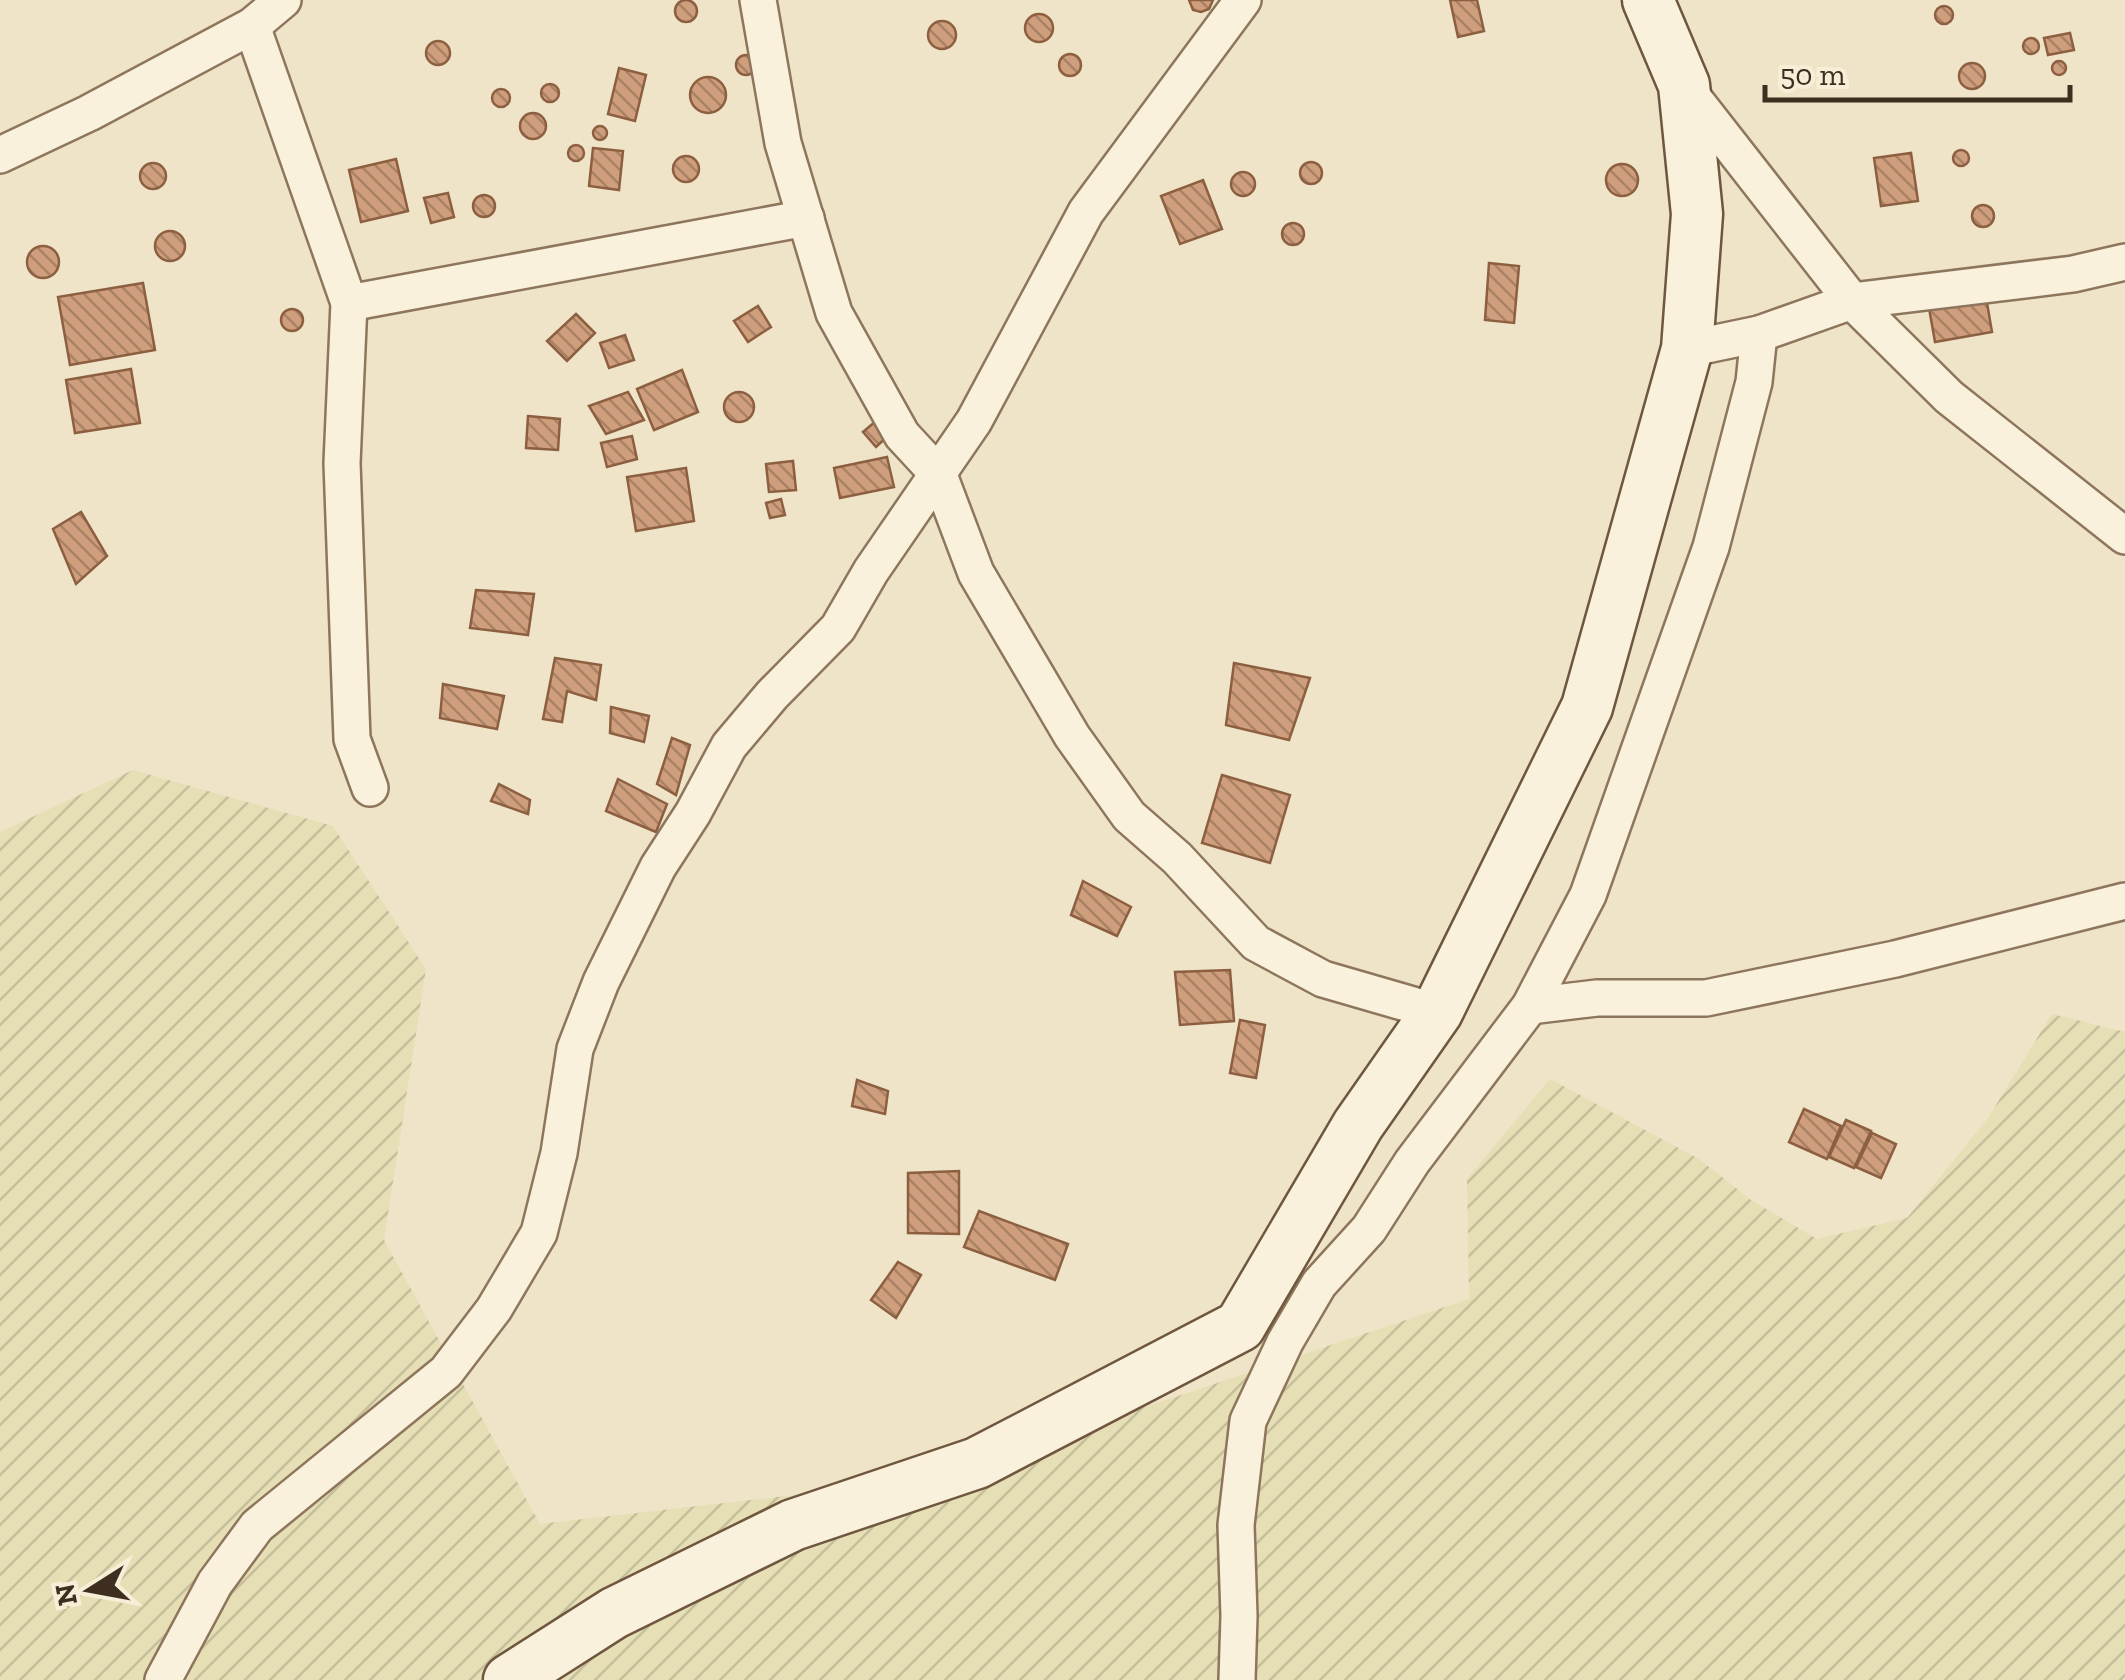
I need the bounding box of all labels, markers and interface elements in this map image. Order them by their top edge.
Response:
scale bar [1765,40,2070,102]
text: 50 m [1780,57,1845,93]
north arrow [40,1540,140,1640]
text: N [48,1581,84,1608]

